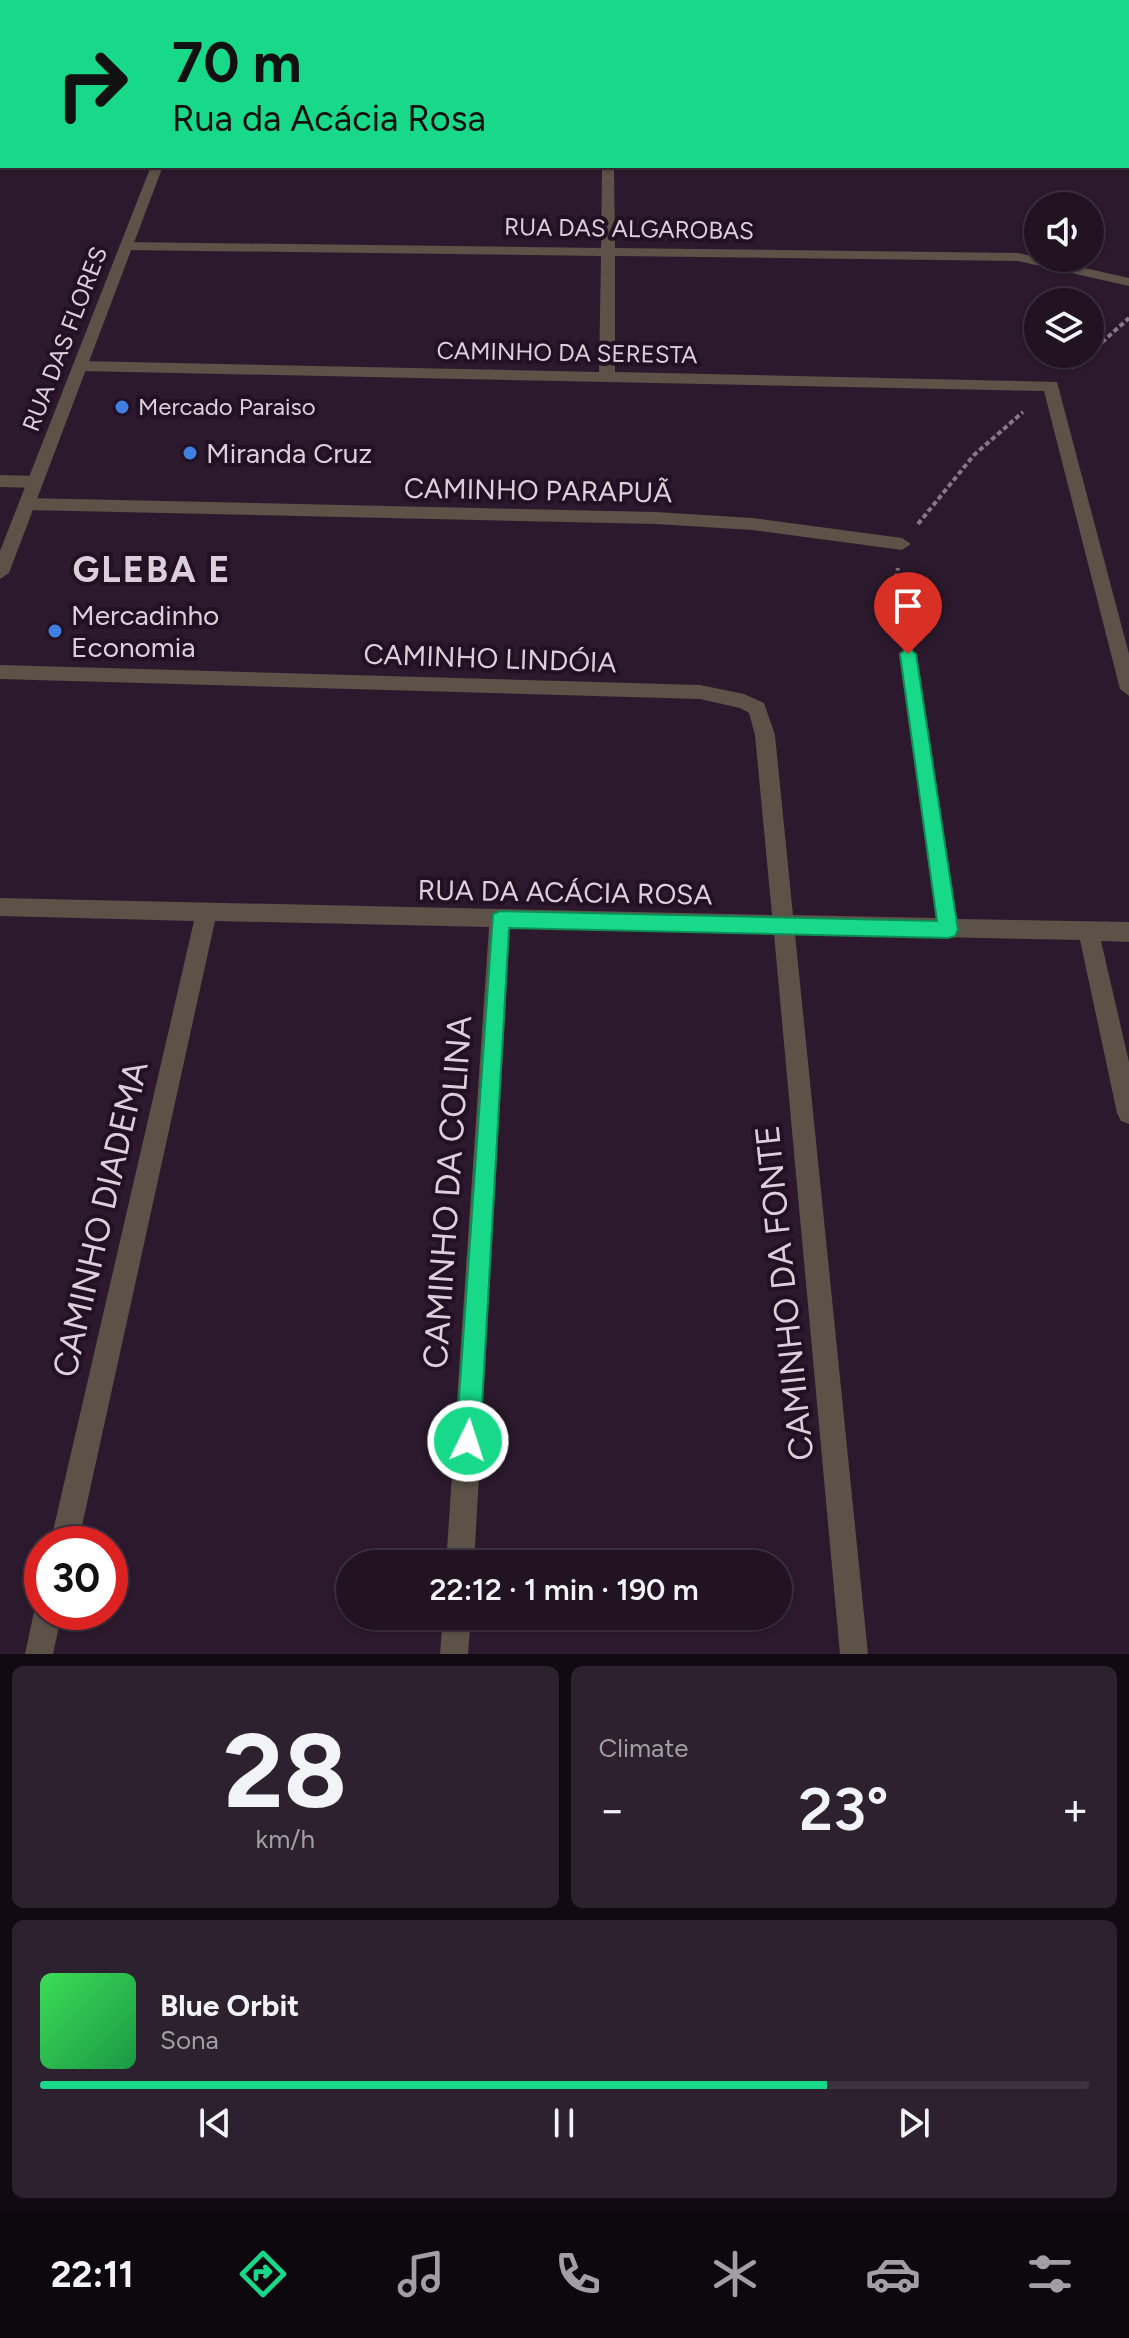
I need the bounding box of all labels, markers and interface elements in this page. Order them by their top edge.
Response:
text: 70 m [172,29,302,96]
icon: right [40,32,144,136]
text: Rua da Acácia Rosa [172,97,486,140]
map controls [1024,192,1104,368]
button: sound [1024,192,1104,272]
street label: RUA DAS ALGAROBAS [504,212,754,245]
street label: RUA DAS FLORES [16,242,113,435]
button: layers [1024,288,1104,368]
street label: CAMINHO DA SERESTA [436,336,698,369]
place label: Mercado Paraiso [138,392,316,421]
marker: Mercado Paraiso [113,398,131,416]
place label: Miranda Cruz [206,436,372,470]
marker: Miranda Cruz [181,444,199,462]
street label: CAMINHO PARAPUÃ [404,471,673,509]
district label: GLEBA E [73,548,231,591]
pin [874,572,942,654]
icon: arrive [886,584,930,628]
place label: Mercadinho Economia [71,598,219,664]
marker: Mercadinho Economia [46,622,64,640]
street label: CAMINHO LINDÓIA [363,637,617,679]
street label: RUA DA ACÁCIA ROSA [417,872,713,912]
street label: CAMINHO DA COLINA [415,1014,480,1370]
street label: CAMINHO DIADEMA [44,1057,157,1381]
street label: CAMINHO DA FONTE [746,1123,822,1463]
position arrow [426,1399,510,1483]
speed limit sign: 30 [24,1526,128,1630]
text: 22:12 · 1 min · 190 m [429,1571,699,1608]
text: 28 [223,1708,347,1833]
text: Climate [599,1732,688,1764]
text: 23° [799,1773,889,1845]
text: − [599,1783,626,1836]
text: + [1062,1783,1089,1836]
text: km/h [256,1823,315,1855]
text: Blue Orbit [160,1987,299,2024]
text: Sona [160,2024,219,2056]
icon: previous [193,2101,237,2145]
icon: pause [542,2101,586,2145]
icon: next [892,2101,936,2145]
icon: directions [235,2246,291,2302]
icon: music [393,2246,449,2302]
icon: phone [550,2246,606,2302]
icon: climate [707,2246,763,2302]
icon: car [865,2246,921,2302]
icon: filters [1022,2246,1078,2302]
text: 22:11 [51,2253,134,2296]

